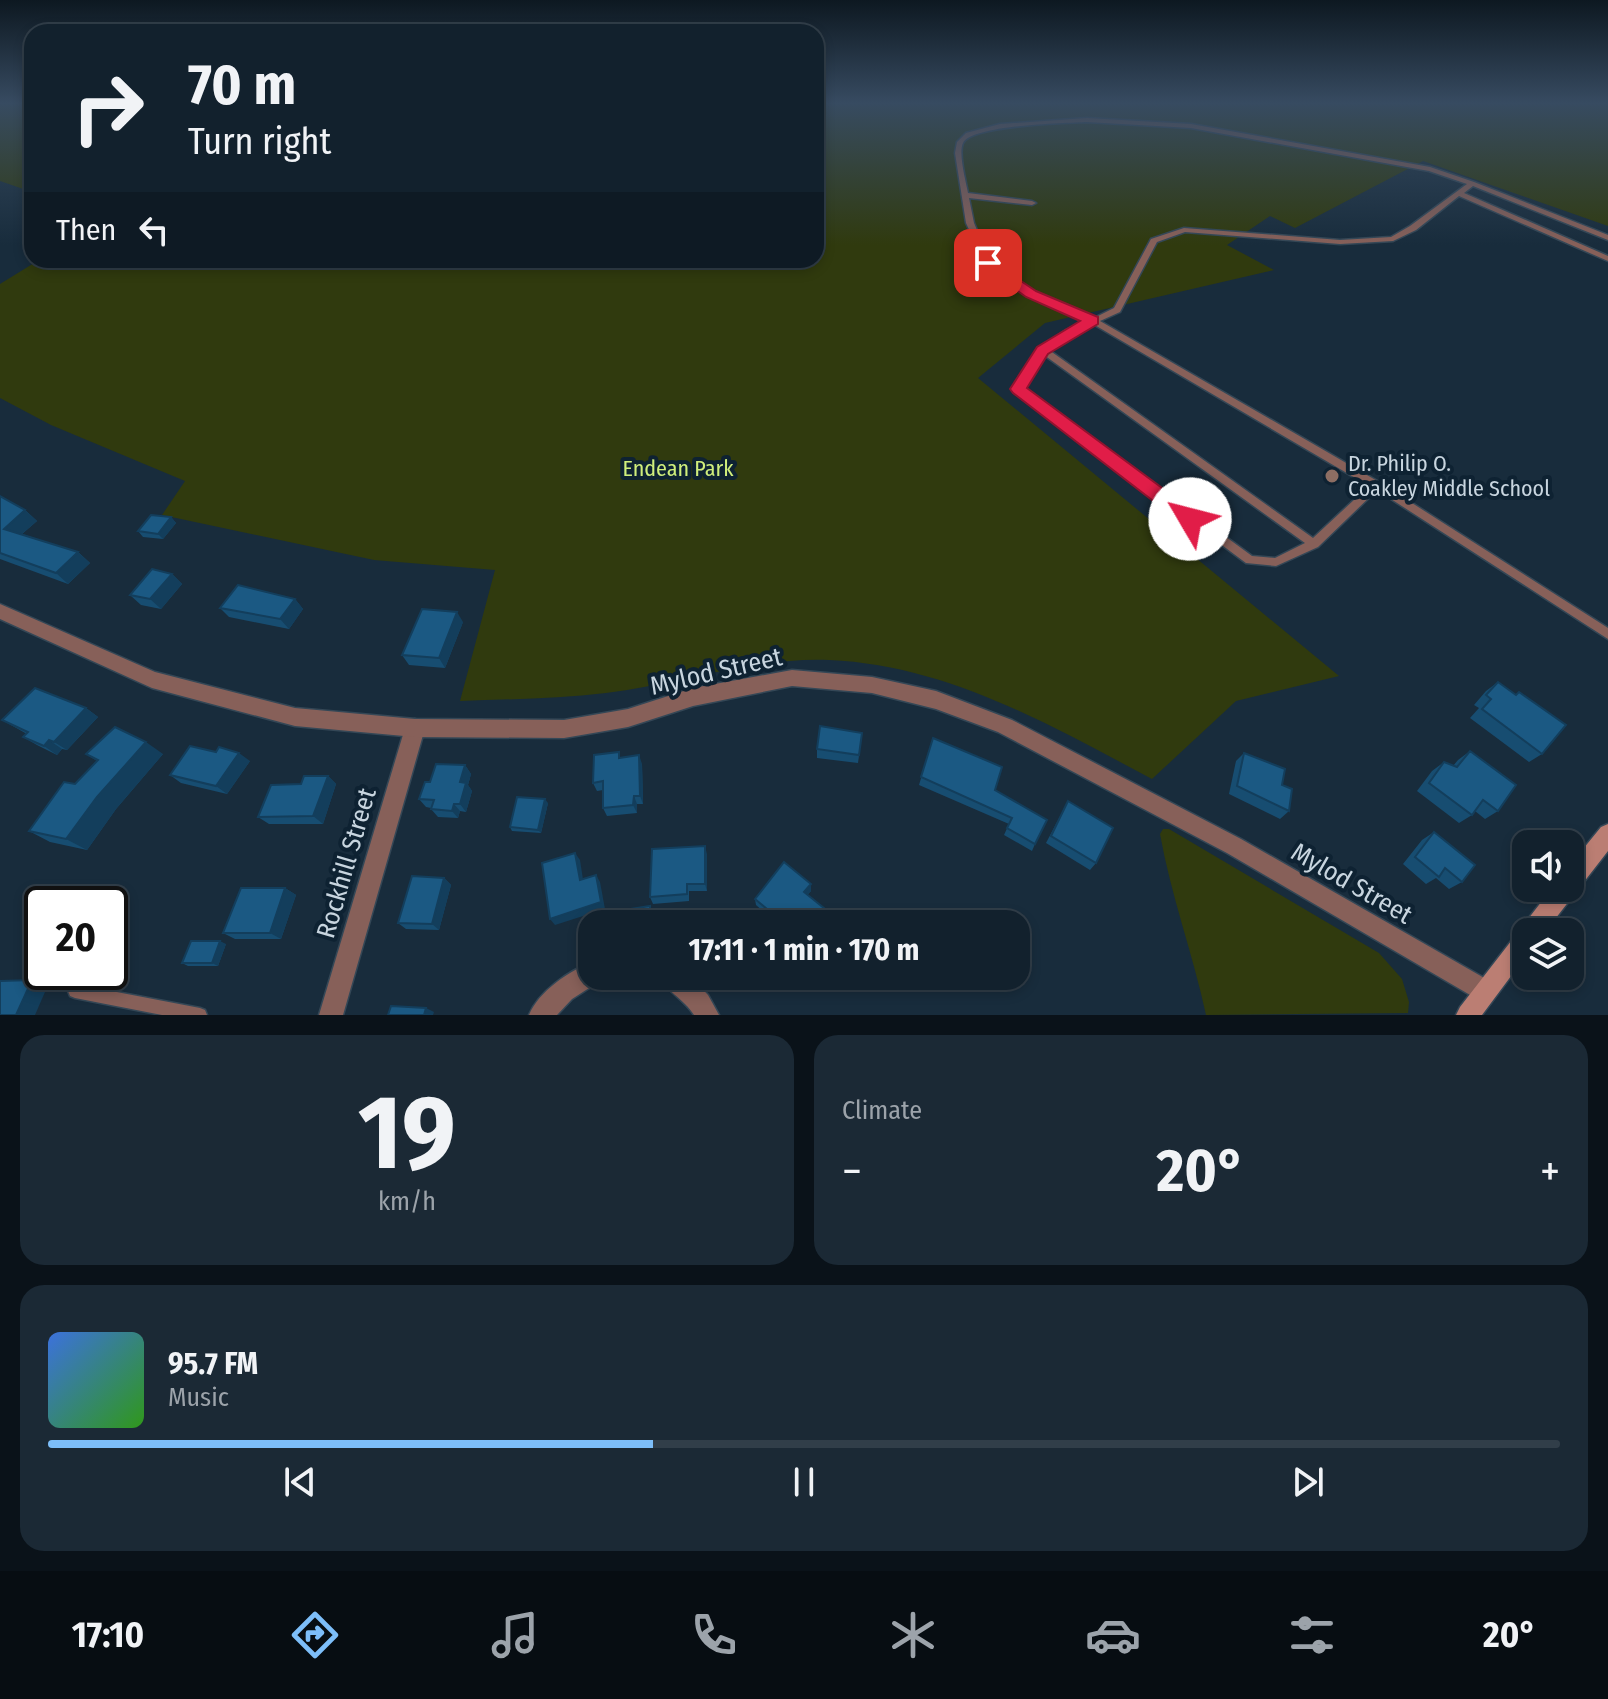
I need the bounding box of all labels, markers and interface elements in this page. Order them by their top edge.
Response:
text: 70 m [188,52,296,119]
icon: right [56,56,160,160]
text: Turn right [188,120,331,164]
icon: left [132,208,176,252]
text: Then [56,212,116,248]
pin [954,229,1022,297]
icon: arrive [966,241,1010,285]
place label: Dr. Philip O. Coakley Middle School [1348,450,1550,502]
park label: Endean Park [623,455,734,482]
marker: Dr. Philip O. Coakley Middle School [1323,467,1341,485]
position arrow [1148,477,1232,561]
street label: Mylod Street [647,641,786,702]
street label: Rockhill Street [310,784,383,942]
map controls [1512,830,1584,990]
button: sound [1512,830,1584,902]
street label: Mylod Street [1286,836,1418,931]
speed limit sign: 20 [24,886,128,990]
button: layers [1512,918,1584,990]
text: 17:11 · 1 min · 170 m [689,932,919,968]
text: 19 [358,1071,456,1196]
text: Climate [842,1095,922,1126]
text: 20° [1157,1135,1245,1207]
text: − [842,1145,862,1198]
text: + [1540,1145,1560,1198]
text: km/h [378,1186,436,1217]
text: 95.7 FM [168,1346,258,1382]
text: Music [168,1382,229,1413]
icon: previous [278,1460,322,1504]
icon: pause [782,1460,826,1504]
icon: next [1286,1460,1330,1504]
icon: directions [287,1607,343,1663]
icon: music [487,1607,543,1663]
icon: phone [686,1607,742,1663]
icon: climate [885,1607,941,1663]
icon: car [1085,1607,1141,1663]
icon: filters [1284,1607,1340,1663]
text: 17:10 [72,1613,144,1657]
text: 20° [1483,1613,1536,1657]

